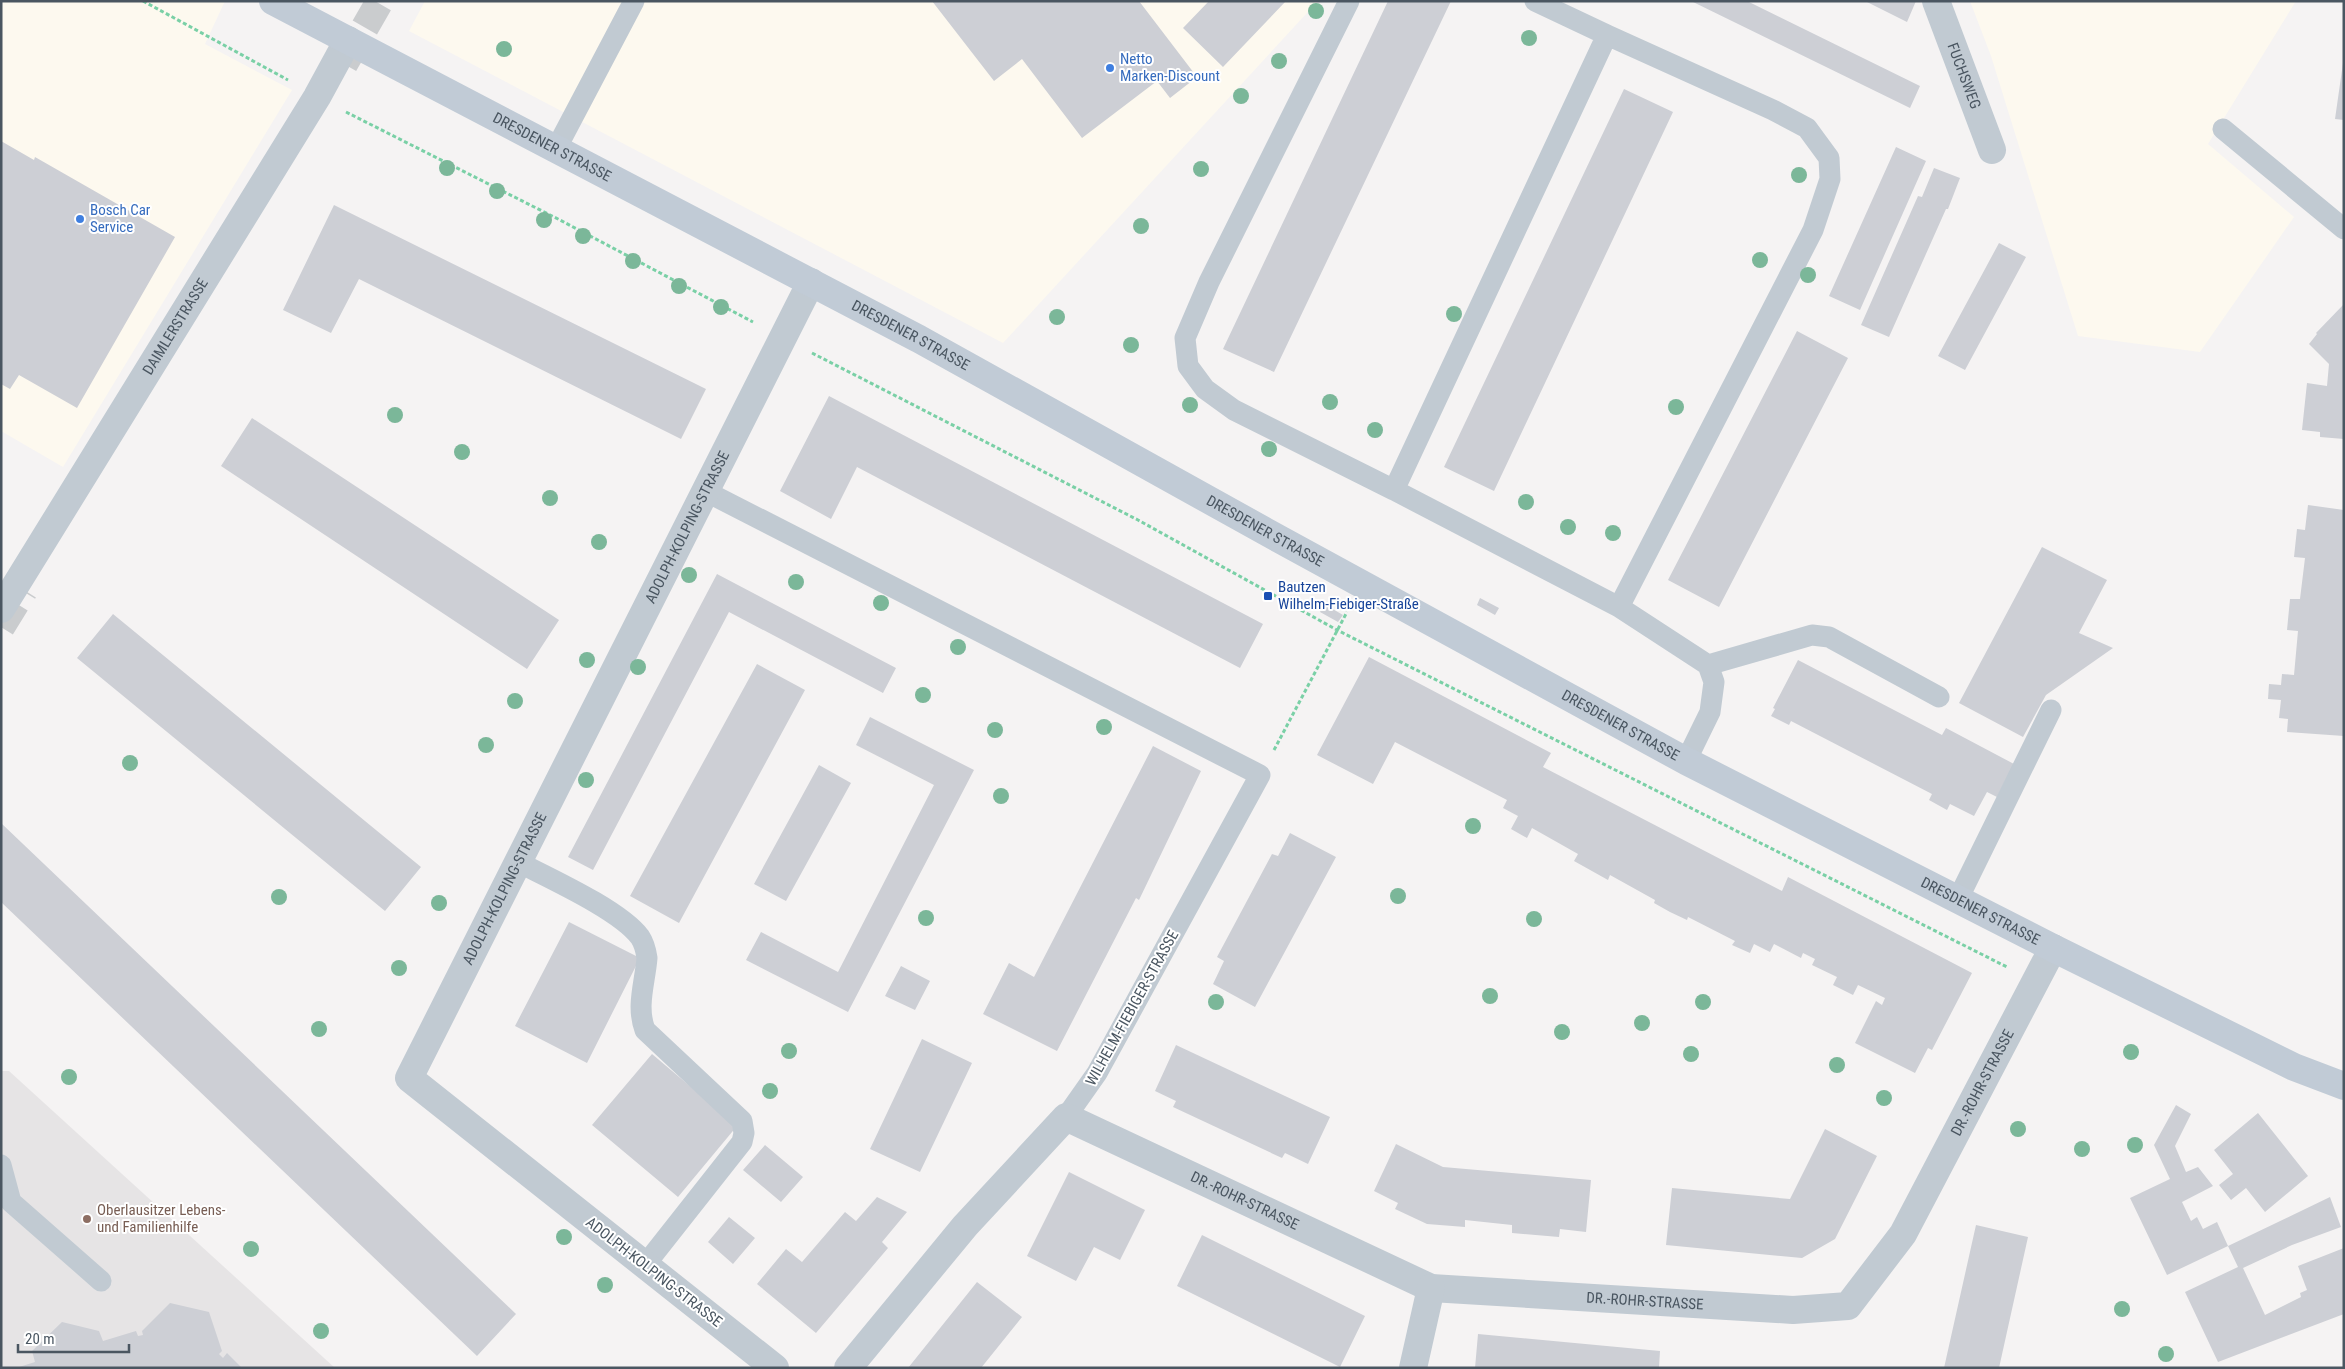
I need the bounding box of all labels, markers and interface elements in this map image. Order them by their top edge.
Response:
street label: FUCHSWEG [1944,40,1985,111]
place label: Netto Marken-Discount [1120,50,1220,85]
marker: Netto Marken-Discount [1104,62,1116,74]
street label: DRESDENER STRASSE [490,109,614,185]
place label: Bosch Car Service [90,201,151,236]
marker: Bosch Car Service [74,213,86,225]
street label: DAIMLERSTRASSE [139,275,212,378]
street label: DRESDENER STRASSE [849,296,973,374]
street label: ADOLPH-KOLPING-STRASSE [641,448,733,606]
street label: DRESDENER STRASSE [1203,491,1327,571]
place label: Bautzen Wilhelm-Fiebiger-Straße [1278,578,1419,613]
marker: Bautzen Wilhelm-Fiebiger-Straße [1262,590,1274,602]
street label: DRESDENER STRASSE [1559,686,1683,765]
street label: ADOLPH-KOLPING-STRASSE [459,810,551,968]
street label: DRESDENER STRASSE [1918,873,2043,949]
street label: WILHELM-FIEBIGER-STRASSE [1082,927,1182,1089]
street label: DR.-ROHR-STRASSE [1947,1026,2018,1139]
street label: DR.-ROHR-STRASSE [1188,1168,1302,1234]
place label: Oberlausitzer Lebens- und Familienhilfe [97,1201,226,1236]
marker: Oberlausitzer Lebens- und Familienhilfe [81,1213,93,1225]
street label: ADOLPH-KOLPING-STRASSE [582,1213,726,1331]
street label: DR.-ROHR-STRASSE [1586,1288,1704,1314]
scale bar [18,1322,129,1354]
text: 20 m [25,1330,55,1348]

